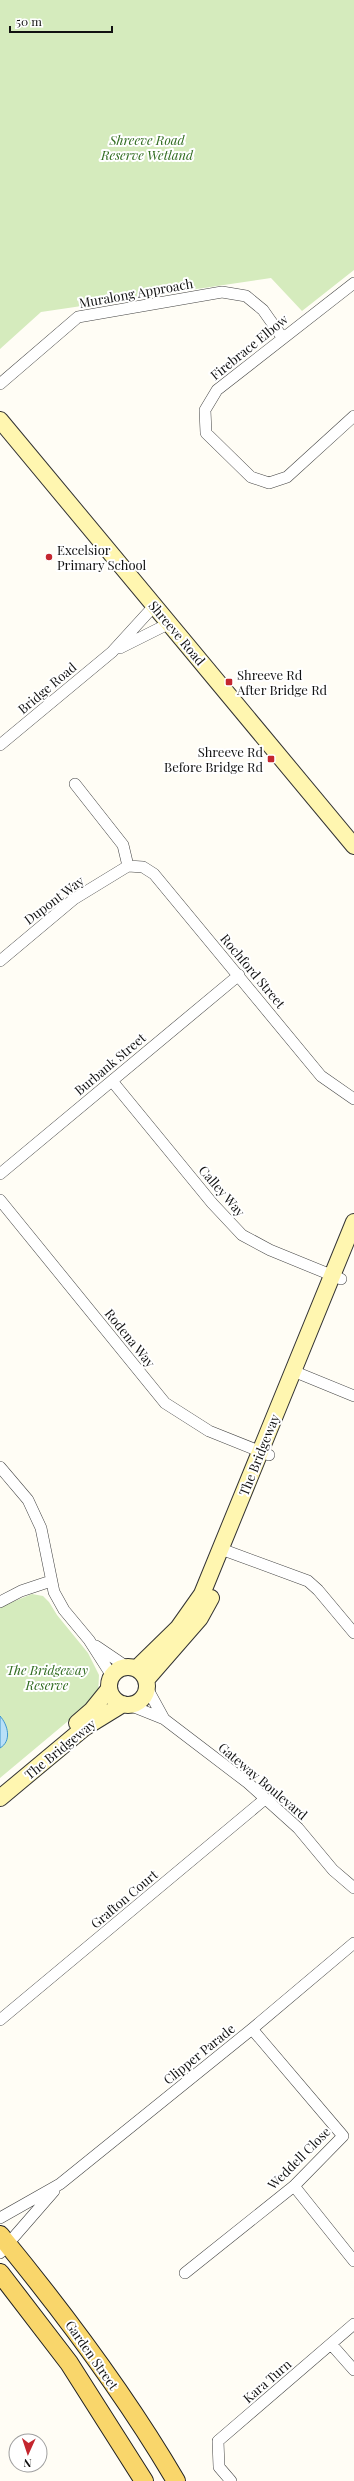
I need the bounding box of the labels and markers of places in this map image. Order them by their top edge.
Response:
place label: Excelsior Primary School [57,541,147,573]
marker: Excelsior Primary School [44,552,54,562]
place label: Shreeve Rd After Bridge Rd [236,666,328,698]
marker: Shreeve Rd After Bridge Rd [224,677,234,687]
place label: Shreeve Rd Before Bridge Rd [164,743,263,775]
marker: Shreeve Rd Before Bridge Rd [266,754,276,764]

